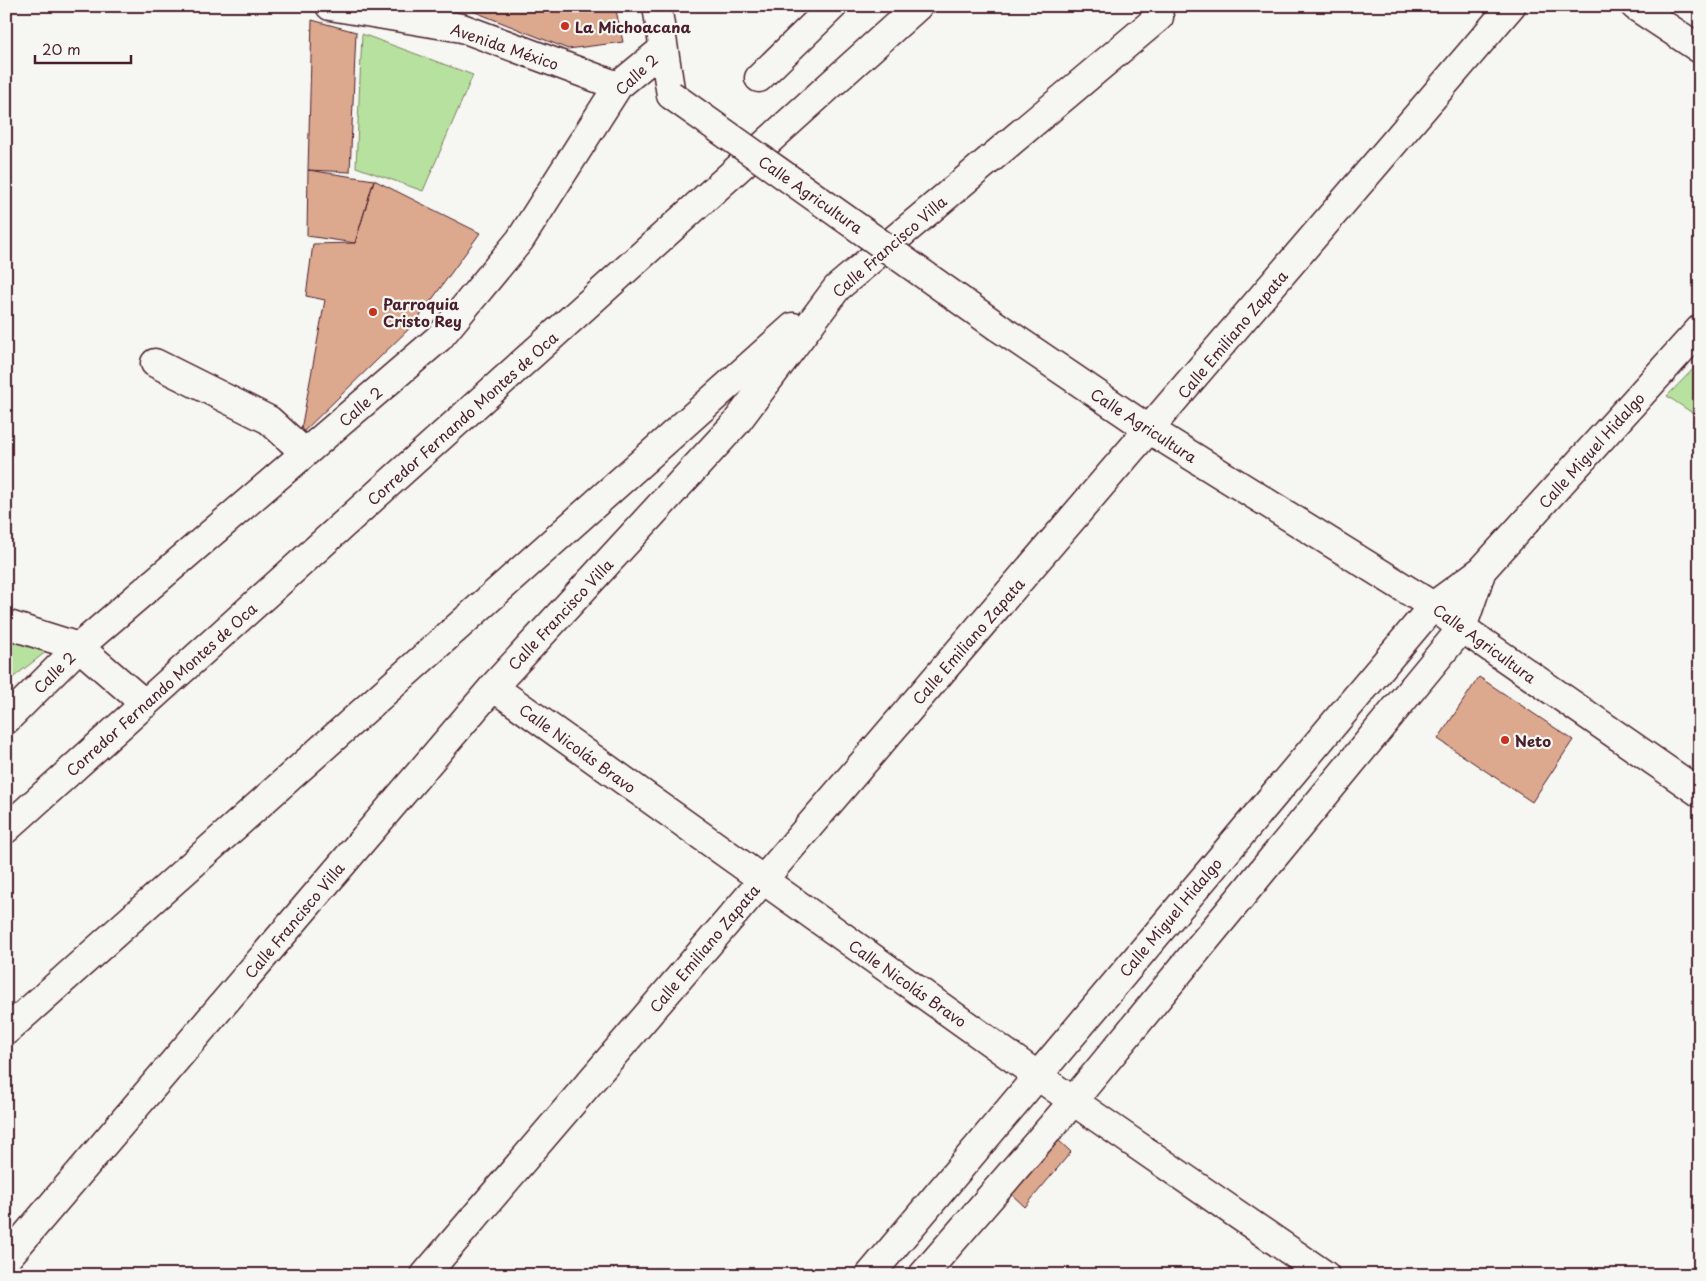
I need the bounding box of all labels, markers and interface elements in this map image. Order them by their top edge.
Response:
place label: La Michoacana [575,15,691,38]
street label: Avenida México [448,17,562,75]
marker: La Michoacana [559,20,571,32]
scale bar [35,32,131,64]
text: 20 m [42,37,81,60]
street label: Calle 2 [609,48,663,100]
street label: Calle Agricultura [754,149,868,239]
street label: Calle Francisco Villa [827,189,952,302]
street label: Calle Emiliano Zapata [1171,264,1293,403]
place label: Parroquia Cristo Rey [383,292,462,332]
marker: Parroquia Cristo Rey [367,306,379,318]
street label: Corredor Fernando Montes de Oca [361,326,563,510]
street label: Calle 2 [333,380,387,432]
street label: Calle Agricultura [1086,382,1202,468]
street label: Calle Miguel Hidalgo [1532,387,1650,513]
street label: Calle Francisco Villa [502,553,618,675]
street label: Calle Emiliano Zapata [906,572,1030,709]
street label: Corredor Fernando Montes de Oca [60,597,262,781]
street label: Calle Agricultura [1429,598,1542,689]
street label: Calle 2 [28,646,80,698]
street label: Calle Nicolás Bravo [515,698,641,798]
place label: Neto [1515,729,1551,752]
marker: Neto [1499,734,1511,746]
street label: Calle Miguel Hidalgo [1113,852,1227,982]
street label: Calle Francisco Villa [239,857,350,983]
street label: Calle Emiliano Zapata [643,878,765,1017]
street label: Calle Nicolás Bravo [844,934,972,1032]

